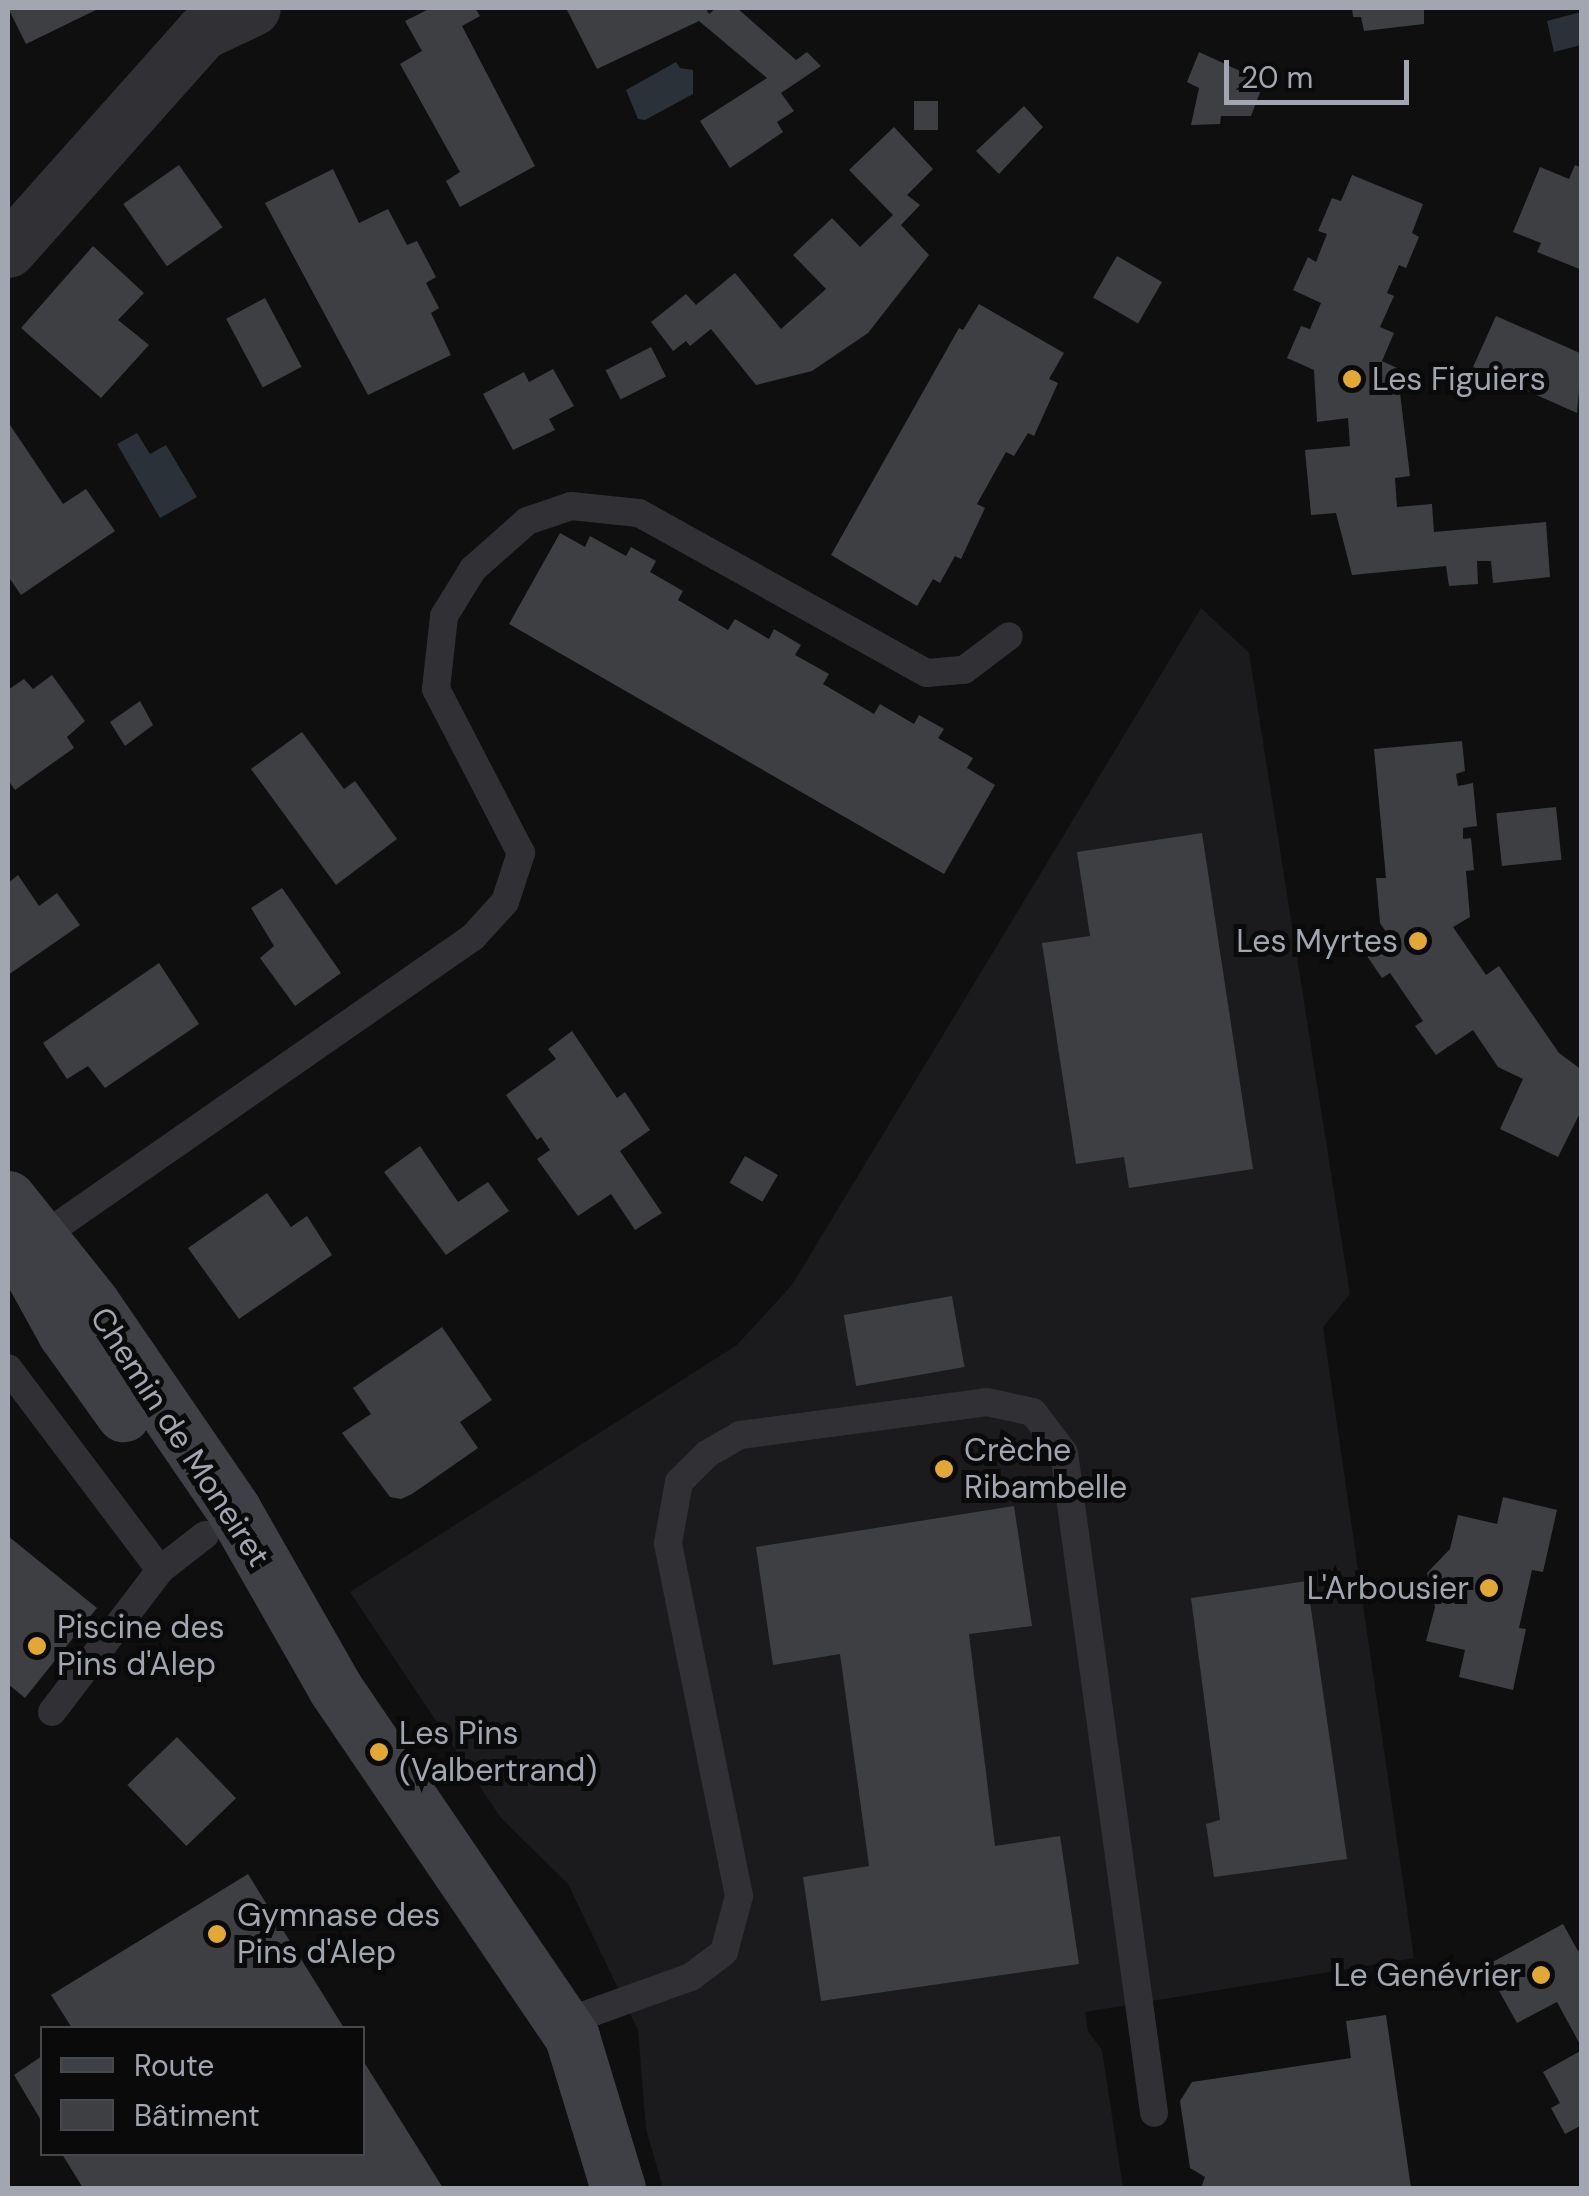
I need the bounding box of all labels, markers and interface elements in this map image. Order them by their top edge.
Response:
scale bar [1229,40,1414,102]
text: 20 m [1241,58,1313,97]
place label: Les Figuiers [1372,360,1546,398]
marker: Les Figuiers [1341,368,1363,390]
place label: Les Myrtes [1236,922,1398,960]
marker: Les Myrtes [1407,930,1429,952]
street label: Chemin de Moneiret [82,1300,278,1574]
place label: Crèche Ribambelle [964,1432,1127,1507]
marker: Crèche Ribambelle [933,1458,955,1480]
place label: L'Arbousier [1307,1569,1469,1607]
marker: L'Arbousier [1478,1577,1500,1599]
place label: Piscine des Pins d'Alep [57,1609,225,1684]
marker: Piscine des Pins d'Alep [26,1635,48,1657]
place label: Les Pins (Valbertrand) [399,1715,597,1790]
marker: Les Pins (Valbertrand) [368,1741,390,1763]
place label: Gymnase des Pins d'Alep [237,1897,440,1972]
marker: Gymnase des Pins d'Alep [206,1923,228,1945]
place label: Le Genévrier [1333,1956,1521,1994]
marker: Le Genévrier [1530,1964,1552,1986]
legend [40,2026,365,2156]
text: Route [134,2046,214,2085]
text: Bâtiment [134,2096,260,2135]

